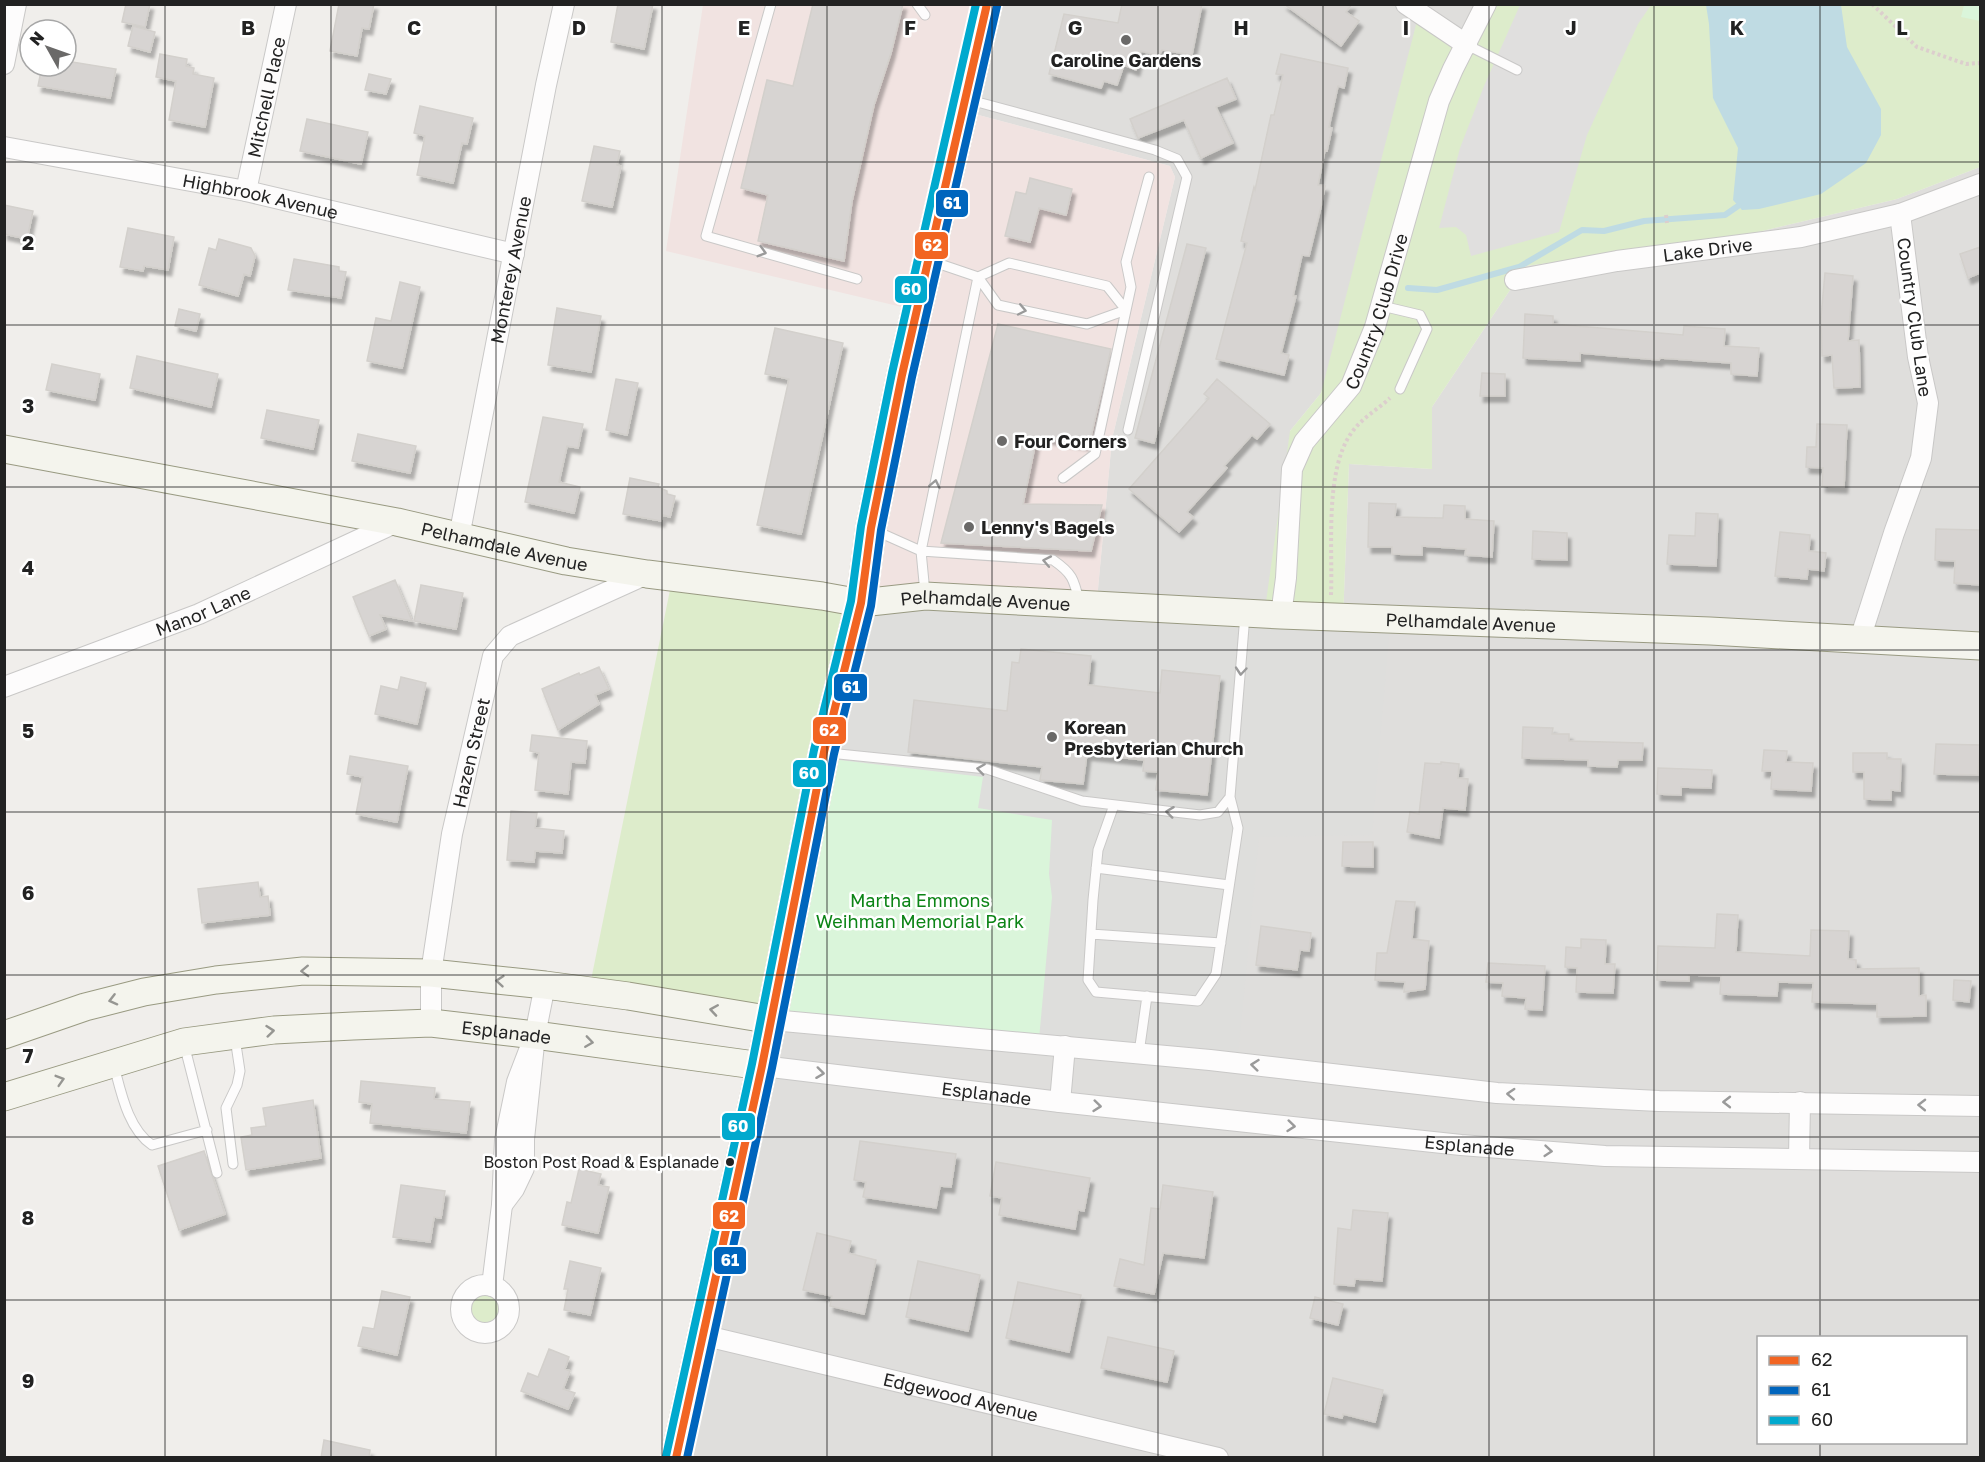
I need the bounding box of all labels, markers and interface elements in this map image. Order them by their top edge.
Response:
text: B [241,15,255,39]
text: C [407,15,421,39]
text: D [572,15,586,39]
text: E [738,15,750,39]
text: F [904,15,916,39]
text: G [1068,15,1082,39]
text: H [1233,15,1249,39]
text: I [1403,15,1409,39]
text: J [1565,15,1577,39]
text: K [1730,15,1745,39]
text: L [1896,15,1908,39]
north arrow [18,18,78,78]
text: N [25,27,48,49]
marker: Caroline Gardens [1119,33,1133,47]
street label: Mitchell Place [242,35,290,160]
place label: Caroline Gardens [1051,49,1201,71]
street label: Highbrook Avenue [181,169,340,223]
line badge: 61 [935,189,969,218]
text: 61 [943,193,961,213]
street label: Monterey Avenue [485,194,535,346]
text: 2 [22,230,34,254]
line badge: 62 [914,231,949,260]
street label: Country Club Drive [1340,231,1412,393]
street label: Lake Drive [1661,232,1754,266]
text: 62 [922,235,942,255]
street label: Country Club Lane [1893,236,1937,398]
one-way arrow [756,245,767,257]
line badge: 60 [894,275,928,304]
text: 60 [901,279,921,299]
one-way arrow [1016,303,1026,316]
text: 3 [22,393,34,417]
place label: Four Corners [1014,430,1127,452]
marker: Four Corners [995,434,1009,448]
one-way arrow [928,479,941,489]
place label: Lenny's Bagels [981,516,1115,538]
street label: Pelhamdale Avenue [419,517,590,575]
marker: Lenny's Bagels [962,520,976,534]
text: 4 [22,555,34,579]
one-way arrow [1042,555,1052,568]
street label: Manor Lane [152,581,254,640]
street label: Pelhamdale Avenue [899,585,1071,615]
street label: Pelhamdale Avenue [1385,608,1556,636]
one-way arrow [1235,666,1248,675]
line badge: 61 [833,673,868,702]
text: 61 [842,677,860,697]
street label: Hazen Street [447,695,494,810]
line badge: 62 [812,716,847,745]
place label: Korean Presbyterian Church [1064,716,1243,759]
text: 5 [22,718,34,742]
text: 62 [819,720,839,740]
marker: Korean Presbyterian Church [1045,730,1059,744]
line badge: 60 [792,759,827,788]
text: 60 [799,763,819,783]
one-way arrow [976,763,985,775]
one-way arrow [1165,806,1174,818]
text: 6 [22,880,34,904]
park label: Martha Emmons Weihman Memorial Park [816,889,1024,932]
one-way arrow [301,965,310,978]
one-way arrow [495,975,504,988]
one-way arrow [108,993,118,1006]
one-way arrow [709,1005,718,1017]
street label: Esplanade [460,1016,553,1048]
one-way arrow [265,1025,274,1038]
one-way arrow [585,1036,594,1048]
text: 7 [23,1043,34,1067]
one-way arrow [1250,1059,1259,1072]
one-way arrow [816,1066,825,1079]
one-way arrow [54,1075,65,1087]
street label: Esplanade [940,1077,1033,1109]
one-way arrow [1507,1087,1516,1100]
one-way arrow [1723,1096,1732,1108]
one-way arrow [1918,1098,1927,1111]
one-way arrow [1093,1099,1102,1111]
line badge: 60 [721,1112,756,1141]
text: 60 [728,1116,748,1136]
one-way arrow [1287,1119,1296,1132]
street label: Esplanade [1423,1130,1515,1160]
one-way arrow [1544,1145,1553,1158]
place label: Boston Post Road & Esplanade [483,1152,719,1172]
marker: Boston Post Road & Esplanade [724,1156,736,1168]
line badge: 62 [712,1201,746,1230]
text: 8 [22,1205,34,1229]
text: 62 [719,1206,739,1226]
line badge: 61 [713,1246,747,1275]
text: 61 [721,1250,739,1270]
legend [1757,1336,1967,1444]
text: 62 [1811,1348,1832,1370]
text: 9 [22,1368,34,1392]
street label: Edgewood Avenue [881,1368,1040,1426]
text: 61 [1811,1378,1831,1400]
text: 60 [1811,1408,1833,1430]

